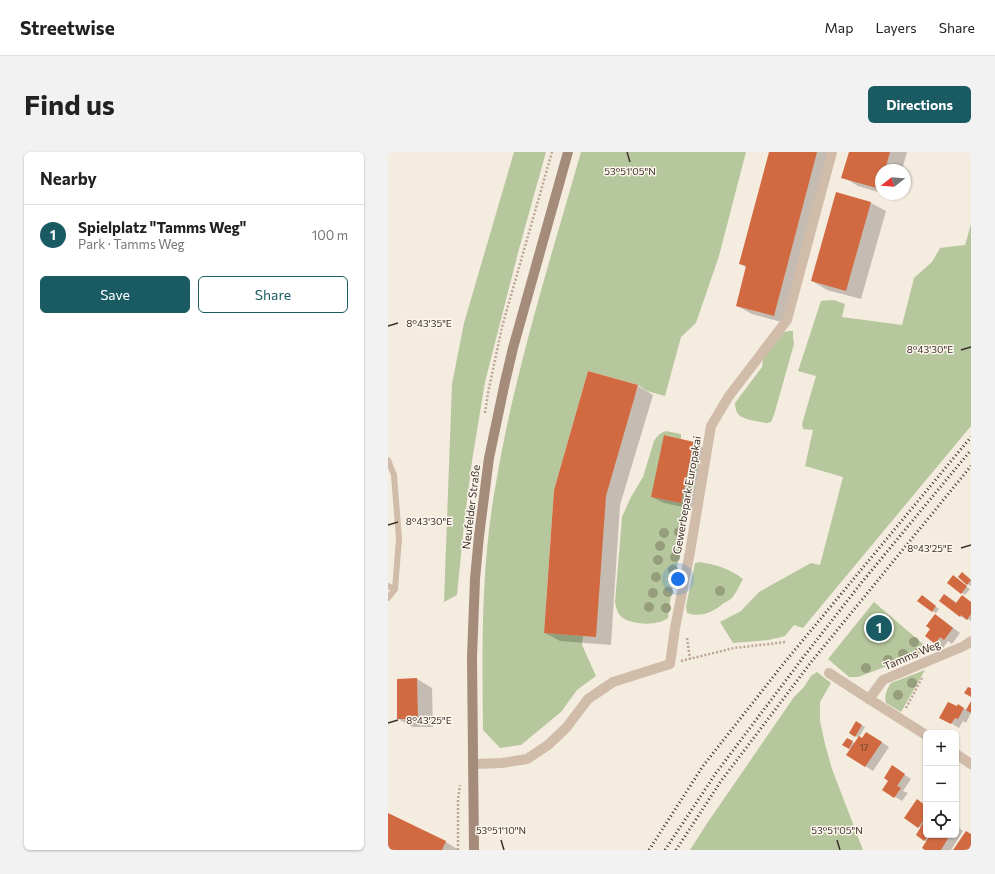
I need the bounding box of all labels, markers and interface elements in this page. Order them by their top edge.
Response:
text: Streetwise [20,16,115,39]
text: Map [825,19,853,36]
text: Layers [875,19,917,36]
text: Share [939,19,975,36]
button: Directions [868,86,971,123]
text: Find us [24,87,115,121]
north arrow [875,164,911,200]
text: 53°51'05"N [604,165,656,177]
text: Nearby [40,168,97,189]
text: Spielplatz "Tamms Weg" [78,218,246,236]
text: 1 [50,227,56,243]
text: 100 m [312,227,348,243]
text: Park · Tamms Weg [78,236,185,252]
button: Save [40,276,190,313]
button: Share [198,276,348,313]
text: 8°43'35"E [406,317,452,329]
text: 8°43'30"E [907,343,953,355]
street label: Gewerbepark Europakai [670,435,703,555]
street label: Neufelder Straße [459,464,482,550]
text: 8°43'30"E [406,515,452,527]
text: 8°43'25"E [907,542,953,554]
your location [668,569,688,589]
pin: 1 [866,613,892,643]
street label: Tamms Weg [881,637,942,672]
text: 8°43'25"E [406,714,452,726]
map controls [923,730,959,838]
button: + [923,730,959,766]
house number: 17 [860,742,869,753]
button: − [923,766,959,802]
button: locate [923,802,959,838]
text: 53°51'10"N [476,824,526,836]
text: 53°51'05"N [811,824,863,836]

